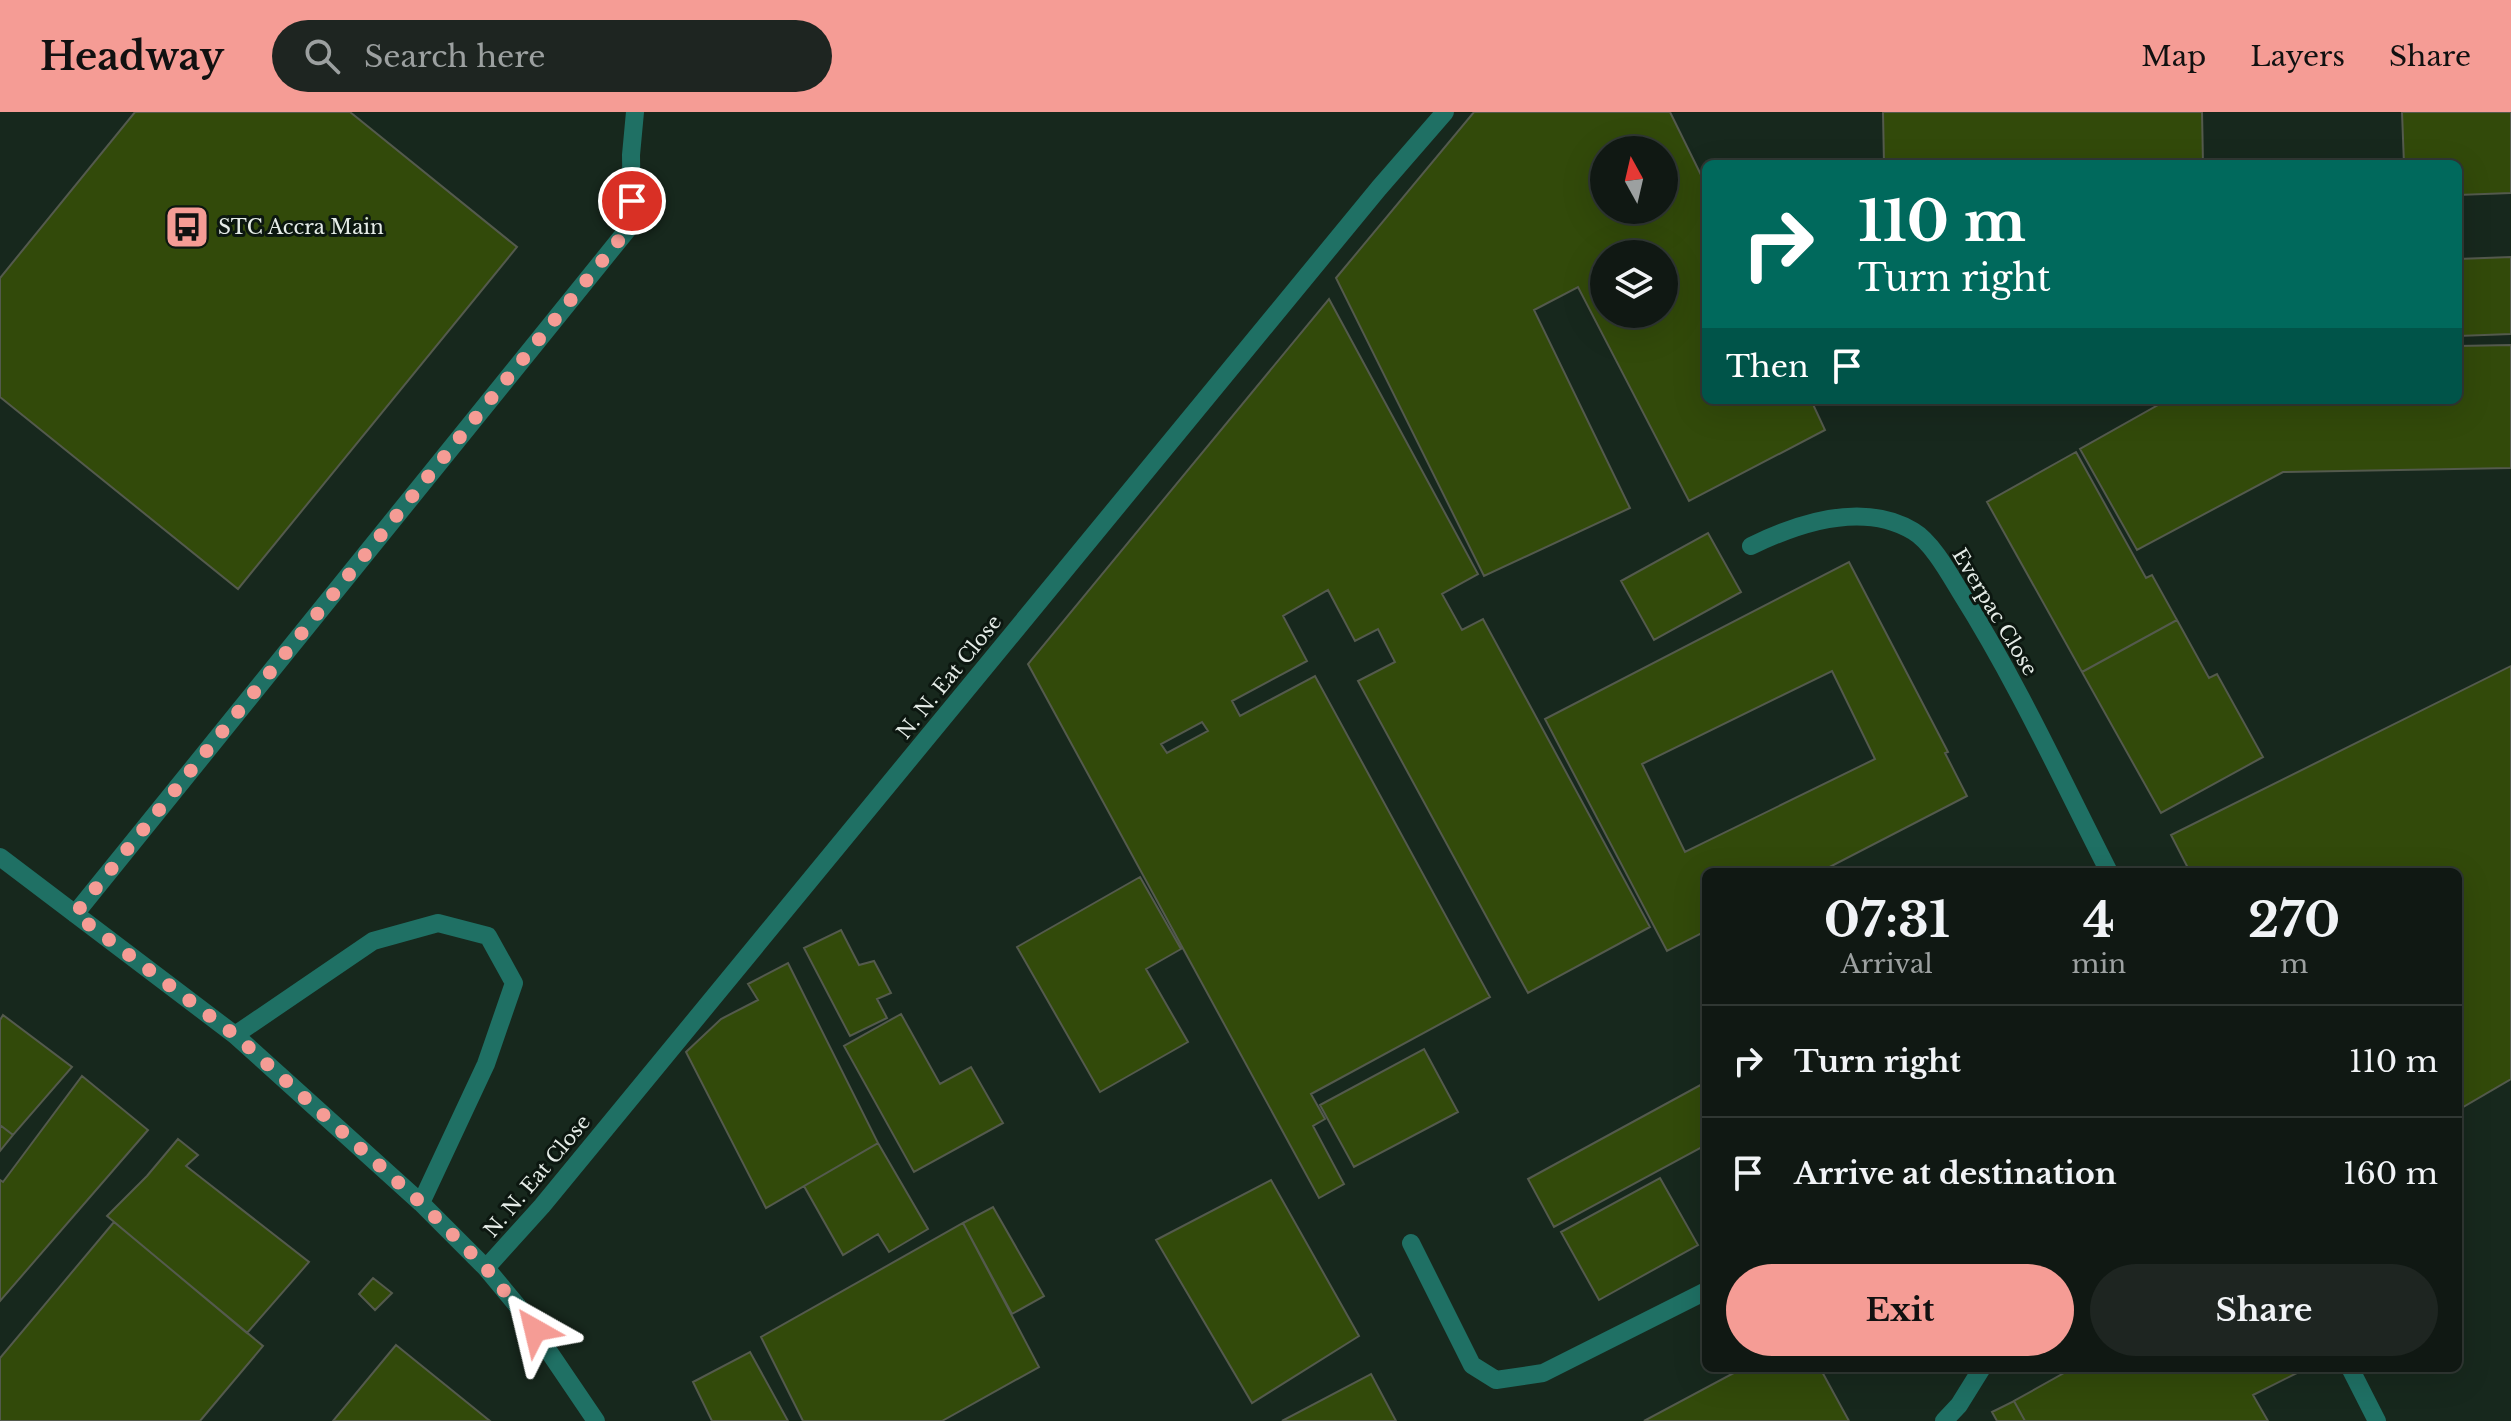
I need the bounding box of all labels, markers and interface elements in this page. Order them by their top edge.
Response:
search box [272,20,832,92]
text: Headway [40,33,224,80]
icon: search [300,34,344,78]
text: Search here [364,38,545,75]
text: Map [2141,39,2206,74]
text: Layers [2250,39,2345,74]
text: Share [2389,39,2471,74]
north arrow [1590,136,1678,224]
map controls [1590,136,1678,328]
pin [598,167,666,235]
icon: arrive [610,179,654,223]
text: 110 m [1858,187,2026,256]
icon: right [1726,192,1830,296]
bus stop icon: STC Accra Main [163,203,211,251]
place label: STC Accra Main [218,215,384,239]
button: layers [1590,240,1678,328]
text: Turn right [1858,256,2051,301]
icon: arrive [1825,344,1869,388]
text: Then [1726,348,1809,385]
street label: Everpac Close [1948,544,2042,680]
street label: N. N. Eat Close [892,610,1006,744]
text: 07:31 [1824,890,1950,950]
text: 4 [2083,890,2115,950]
text: 270 [2248,890,2340,950]
text: Arrival [1841,948,1933,980]
text: min [2072,948,2126,980]
text: m [2280,948,2308,980]
icon: right [1726,1039,1770,1083]
text: Turn right [1794,1043,1961,1080]
text: 110 m [2349,1043,2438,1080]
street label: N. N. Eat Close [479,1110,595,1242]
icon: arrive [1726,1151,1770,1195]
text: Arrive at destination [1794,1155,2117,1192]
text: 160 m [2343,1155,2438,1192]
button: Exit [1726,1264,2074,1356]
button: Share [2090,1264,2438,1356]
position arrow [493,1288,577,1372]

